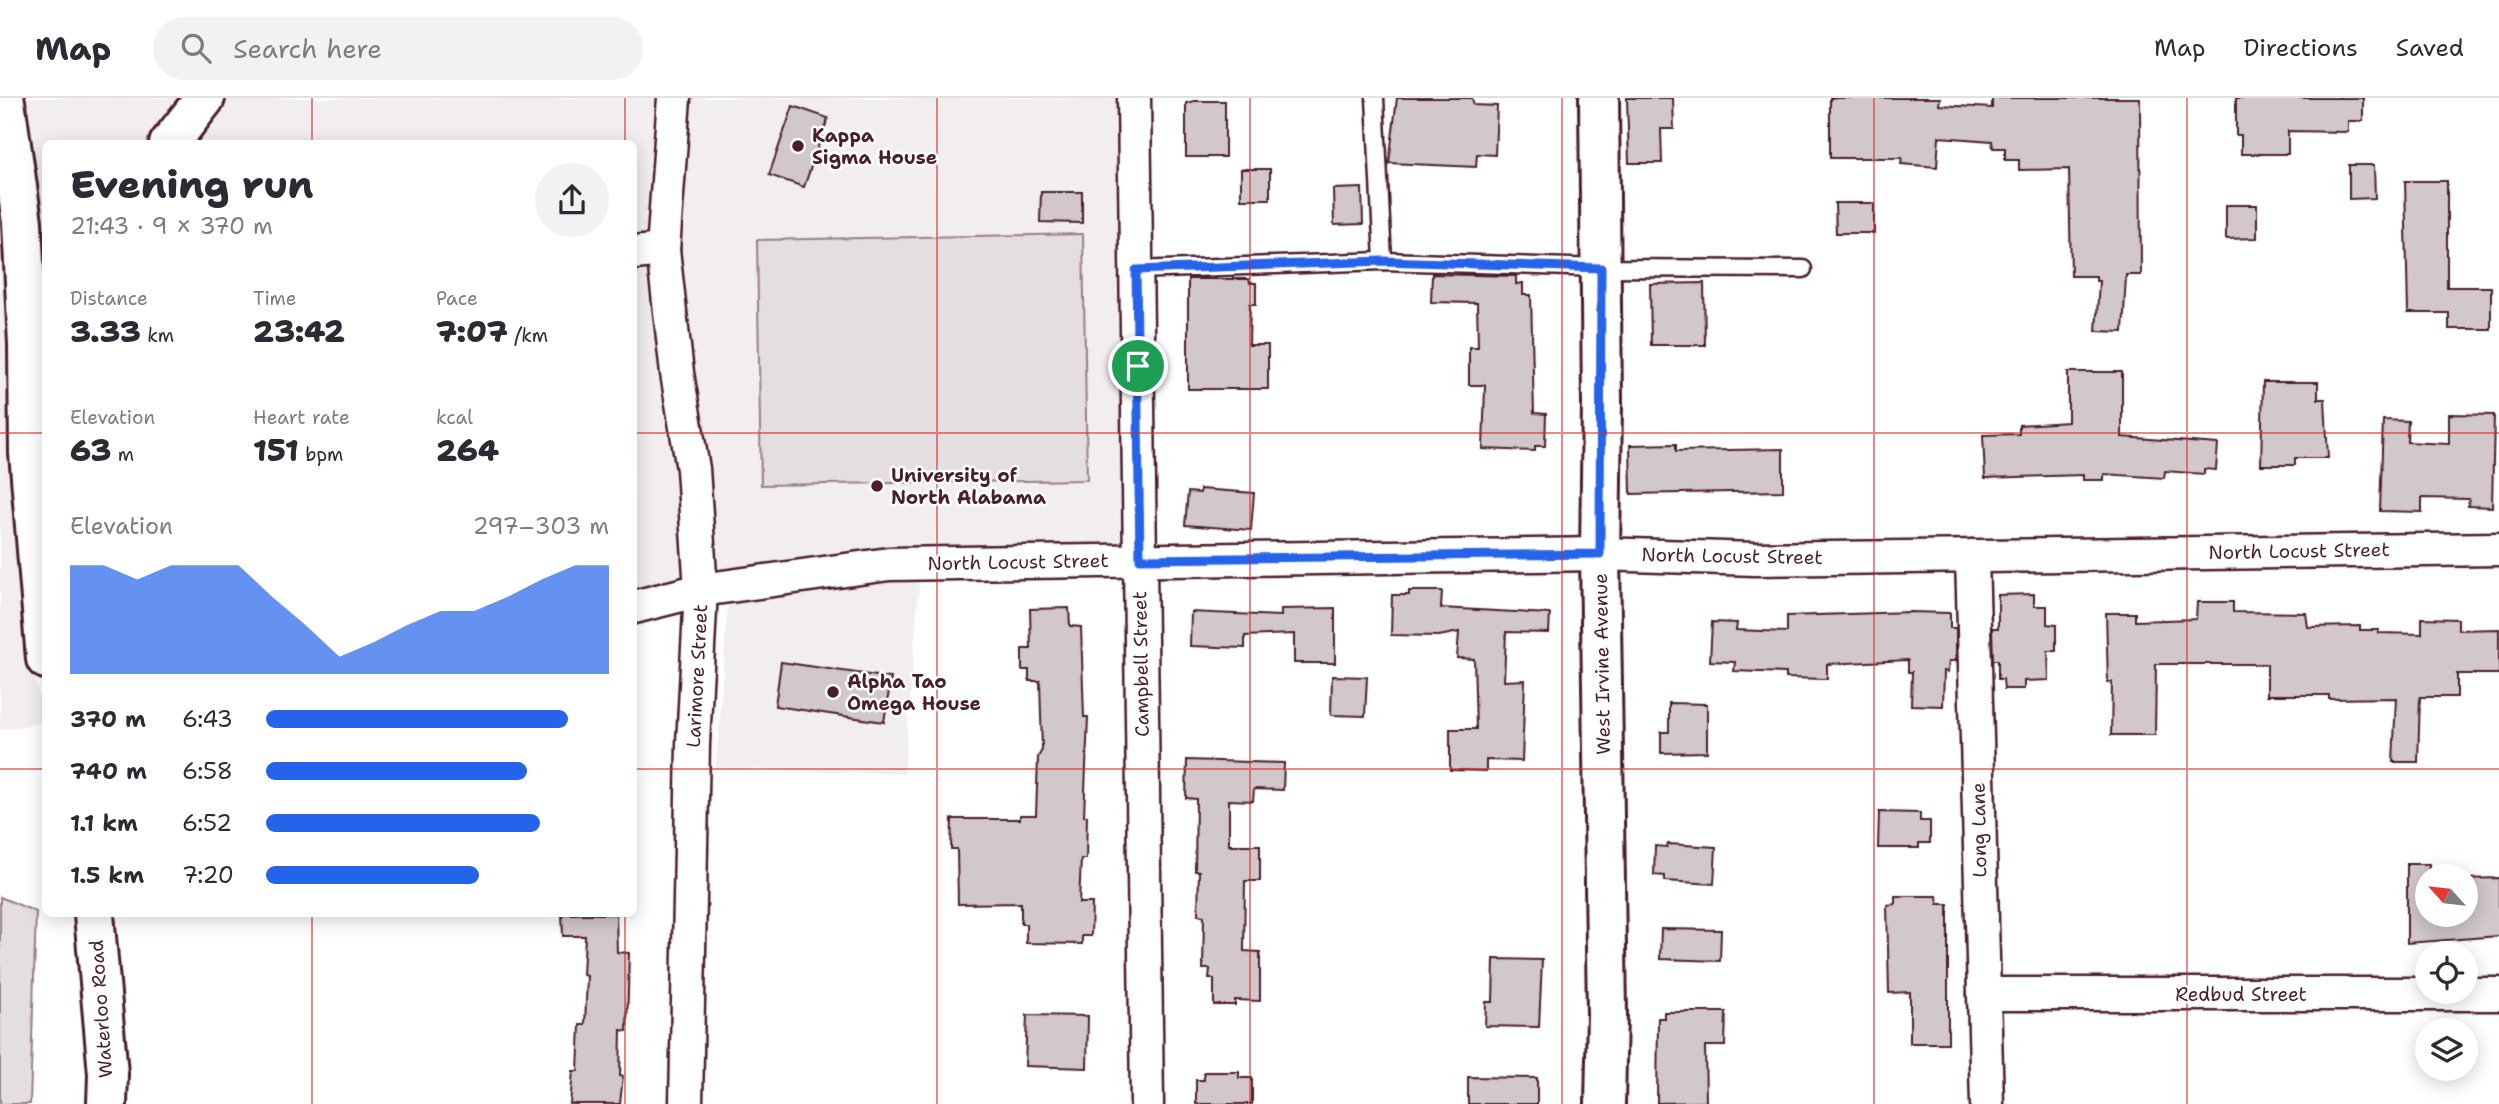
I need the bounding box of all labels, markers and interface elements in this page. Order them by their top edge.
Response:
search box [153,17,643,80]
text: Map [35,26,111,71]
icon: search [177,29,215,67]
text: Search here [233,31,382,66]
text: Map [2154,32,2205,64]
text: Directions [2243,32,2358,64]
text: Saved [2396,32,2464,64]
place label: Kappa Sigma House [812,123,937,170]
marker: Kappa Sigma House [790,138,806,154]
text: Evening run [70,159,313,210]
button: share [535,163,609,237]
text: 21:43 · 9 × 370 m [70,211,273,241]
text: Distance [70,286,148,311]
text: Time [253,286,297,311]
text: Pace [436,286,478,311]
text: 3.33 [70,311,141,352]
text: 23:42 [253,311,345,352]
text: 7:07 [436,311,508,352]
text: km [141,323,174,348]
text: /km [508,323,548,348]
pin [1108,336,1168,396]
icon: arrive [1119,347,1157,385]
text: Elevation [70,405,155,430]
text: Heart rate [253,405,350,430]
text: kcal [436,405,473,430]
text: 63 [70,430,111,471]
text: 151 [253,430,299,471]
text: 264 [436,430,499,471]
text: m [111,442,134,467]
text: bpm [299,442,343,467]
place label: University of North Alabama [891,463,1046,510]
marker: University of North Alabama [869,478,885,494]
text: Elevation [70,511,173,541]
text: 297–303 m [473,511,609,541]
street label: North Locust Street [2208,537,2390,565]
street label: North Locust Street [1641,542,1823,570]
street label: North Locust Street [927,548,1109,576]
street label: West Irvine Avenue [1588,573,1616,755]
street label: Campbell Street [1127,591,1155,737]
street label: Larimore Street [681,604,713,748]
place label: Alpha Tao Omega House [847,669,981,716]
marker: Alpha Tao Omega House [825,684,841,700]
text: 370 m [70,704,146,734]
text: 6:43 [182,704,233,734]
text: 740 m [70,756,147,786]
text: 6:58 [182,756,233,786]
street label: Long Lane [1966,782,1992,878]
text: 1.1 km [70,808,138,838]
text: 6:52 [182,808,232,838]
text: 1.5 km [70,860,144,890]
text: 7:20 [182,860,234,890]
north arrow [2415,864,2478,928]
map controls [2415,864,2478,1081]
street label: Waterloo Road [84,939,118,1079]
button: locate [2415,941,2478,1004]
street label: Redbud Street [2175,982,2307,1007]
button: layers [2415,1018,2478,1081]

